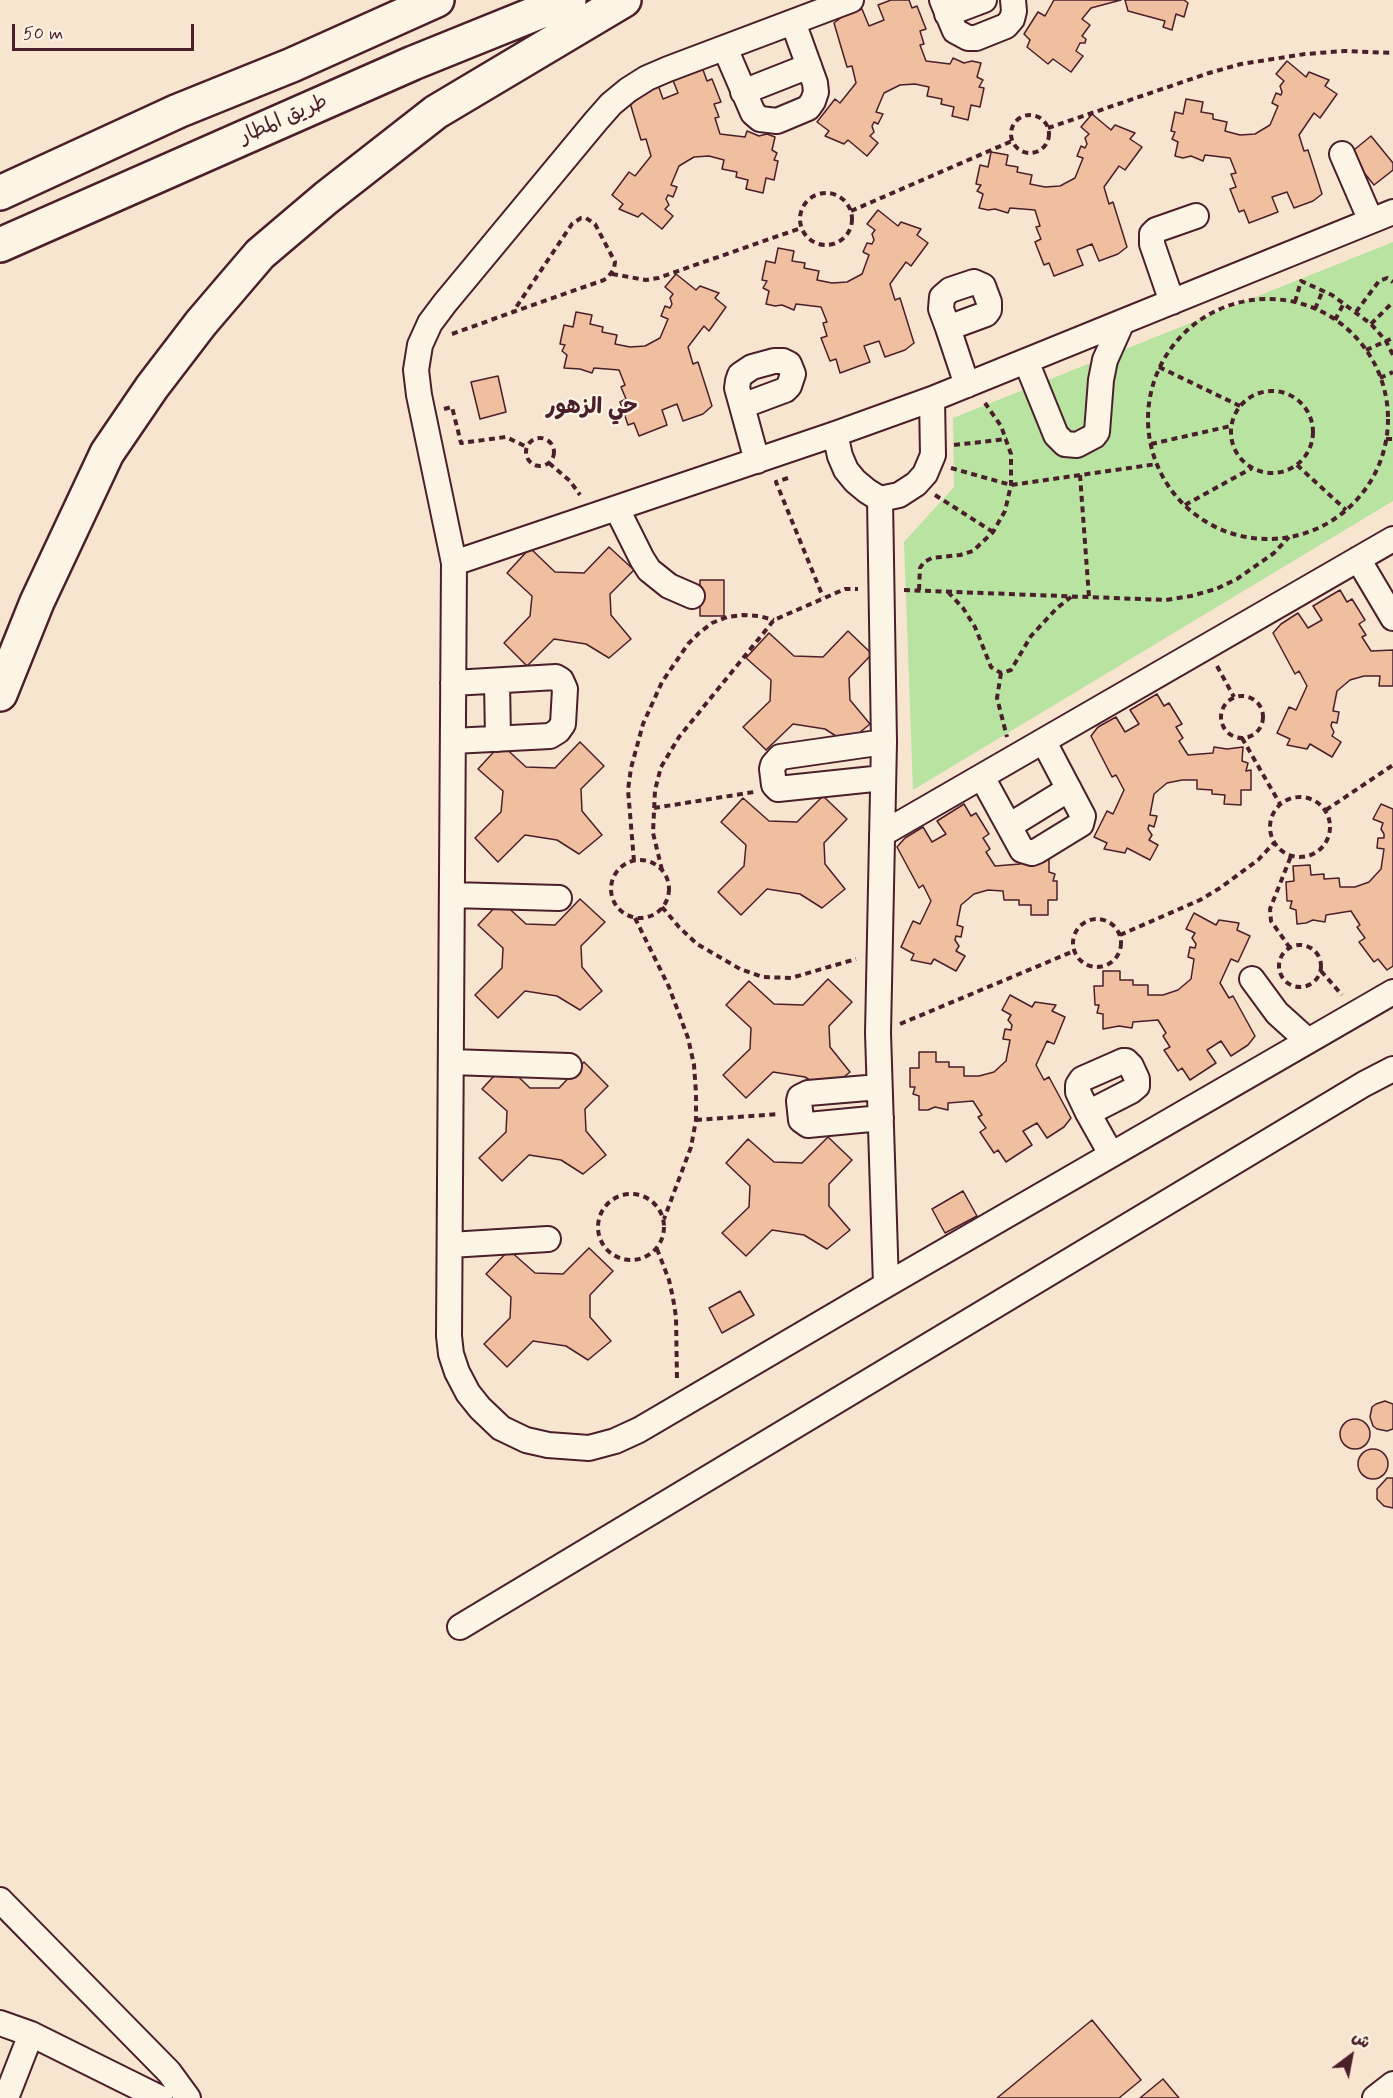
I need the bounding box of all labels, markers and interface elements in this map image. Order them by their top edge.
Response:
scale bar [15,12,196,50]
text: 50 m [23,22,63,46]
street label: طريق المطار [236,89,332,151]
district label: حي الزهور [546,395,638,421]
north arrow [1321,2026,1381,2086]
text: ش [1348,2027,1374,2054]

